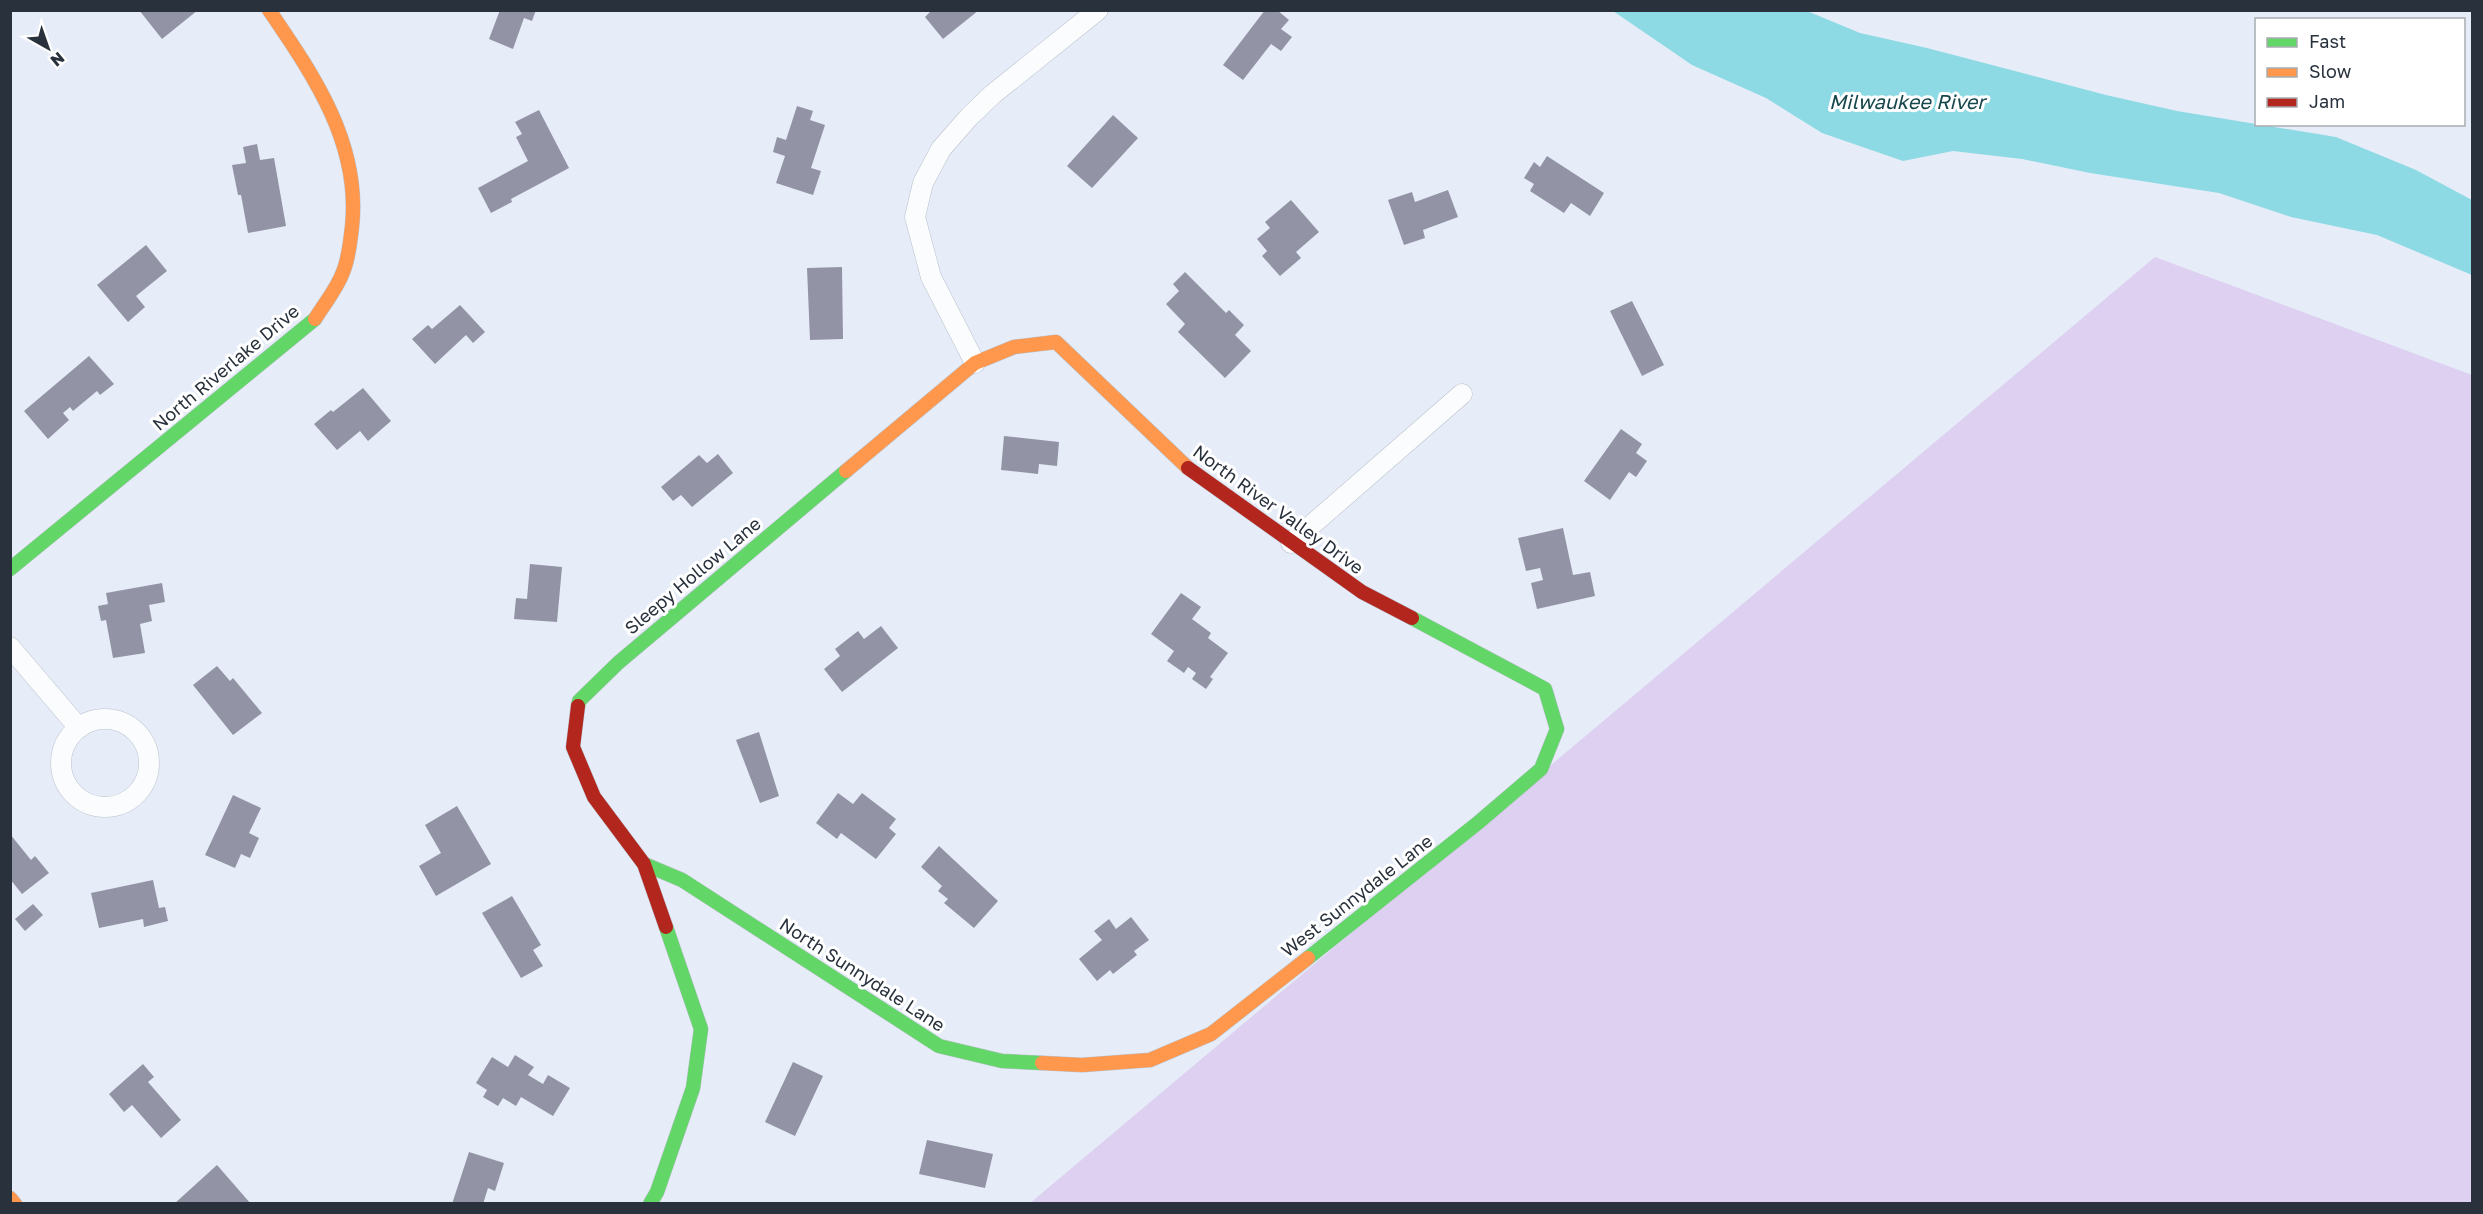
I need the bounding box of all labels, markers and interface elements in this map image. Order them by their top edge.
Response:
north arrow [18,18,78,78]
legend [2255,18,2465,126]
text: Fast [2309,30,2346,52]
text: N [47,48,69,71]
text: Slow [2309,60,2352,82]
water label: Milwaukee River [1829,89,1988,113]
text: Jam [2309,90,2345,112]
street label: North Riverlake Drive [148,300,303,435]
street label: North River Valley Drive [1189,440,1368,578]
street label: Sleepy Hollow Lane [620,512,765,639]
street label: West Sunnydale Lane [1276,829,1436,961]
street label: North Sunnydale Lane [776,913,949,1036]

